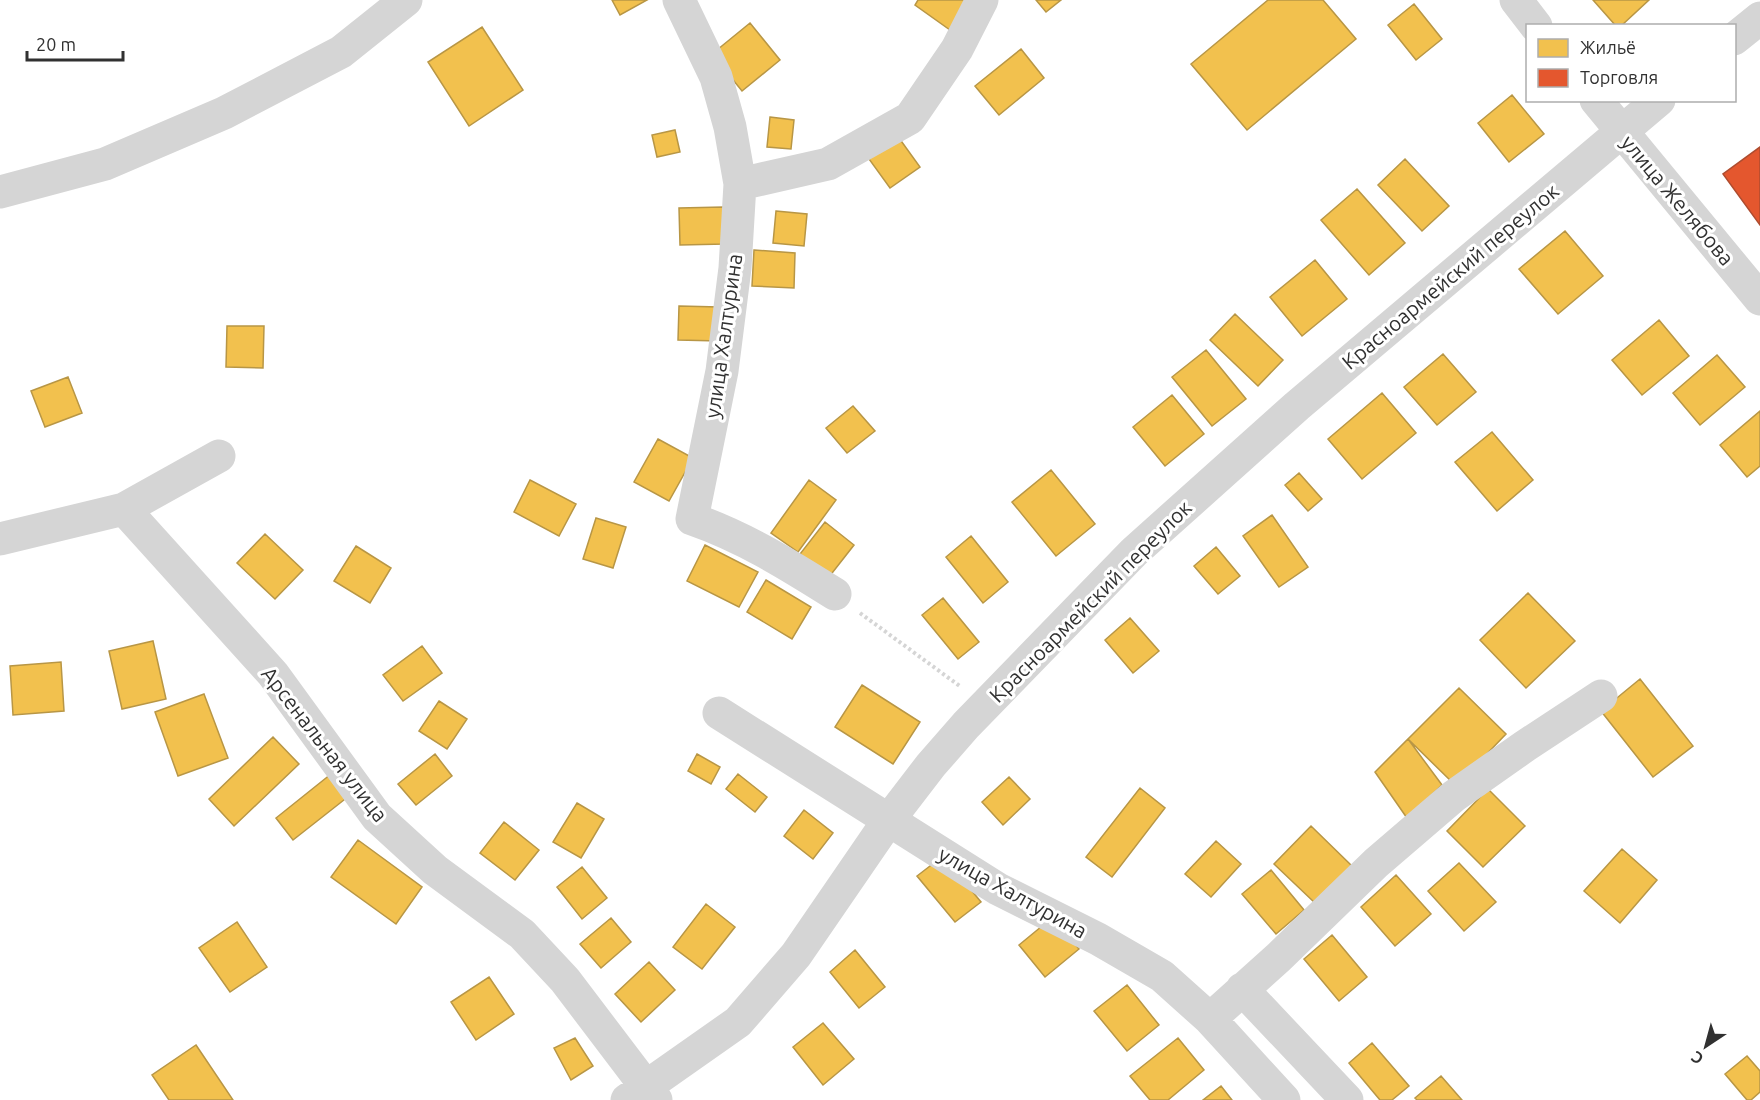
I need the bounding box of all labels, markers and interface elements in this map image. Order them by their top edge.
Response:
scale bar [27,24,123,62]
legend [1526,24,1736,102]
text: 20 m [36,34,76,54]
text: Жильё [1580,37,1636,57]
text: Торговля [1580,67,1658,87]
street label: улица Желябова [1617,130,1739,270]
street label: Красноармейский переулок [1337,178,1563,374]
street label: улица Халтурина [700,252,746,420]
street label: Красноармейский переулок [984,495,1196,707]
street label: Арсенальная улица [257,662,393,826]
street label: улица Халтурина [935,841,1091,943]
north arrow [1676,1016,1736,1076]
text: С [1688,1048,1707,1068]

